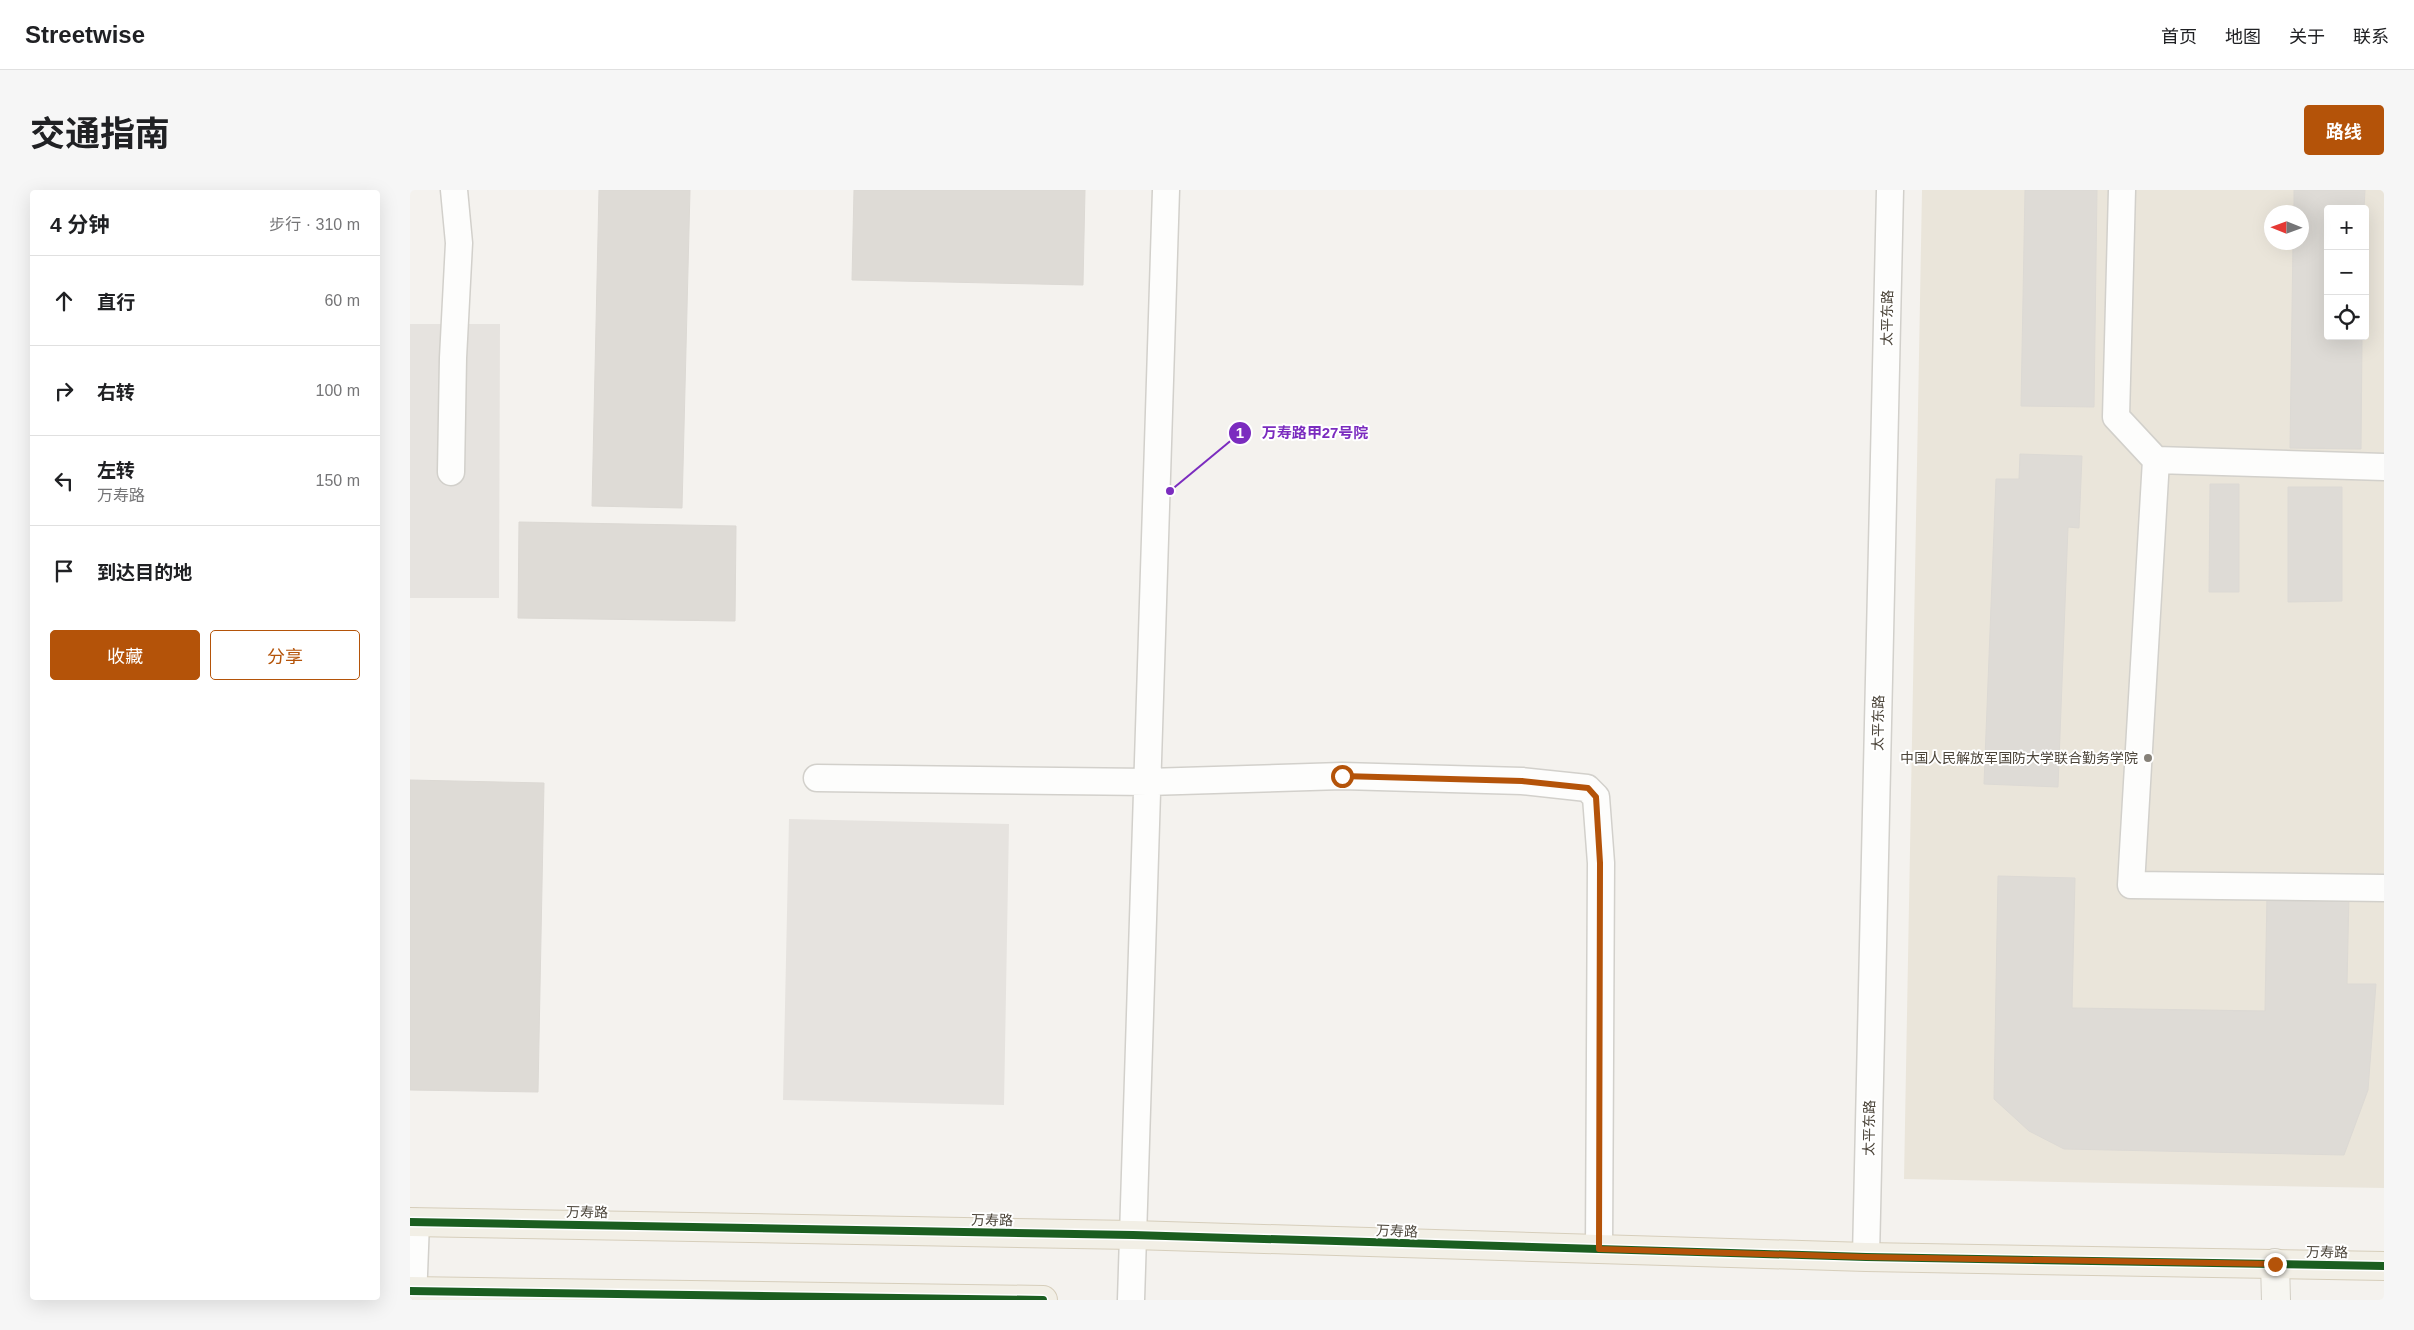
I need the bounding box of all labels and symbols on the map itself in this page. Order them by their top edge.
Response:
north arrow [2264,205,2309,250]
street label: 太平东路 [1879,290,1895,346]
callout: 万寿路甲27号院 [1227,418,1379,448]
text: 1 [1236,424,1244,441]
text: 万寿路甲27号院 [1262,424,1368,441]
street label: 太平东路 [1870,695,1886,751]
place label: 中国人民解放军国防大学联合勤务学院 [1900,750,2138,766]
marker: 中国人民解放军国防大学联合勤务学院 [2142,752,2154,764]
route start [1331,765,1354,788]
street label: 太平东路 [1861,1100,1877,1156]
street label: 万寿路 [566,1204,608,1220]
street label: 万寿路 [971,1212,1013,1228]
street label: 万寿路 [1376,1222,1418,1240]
street label: 万寿路 [2306,1244,2348,1260]
route end [2264,1253,2287,1276]

